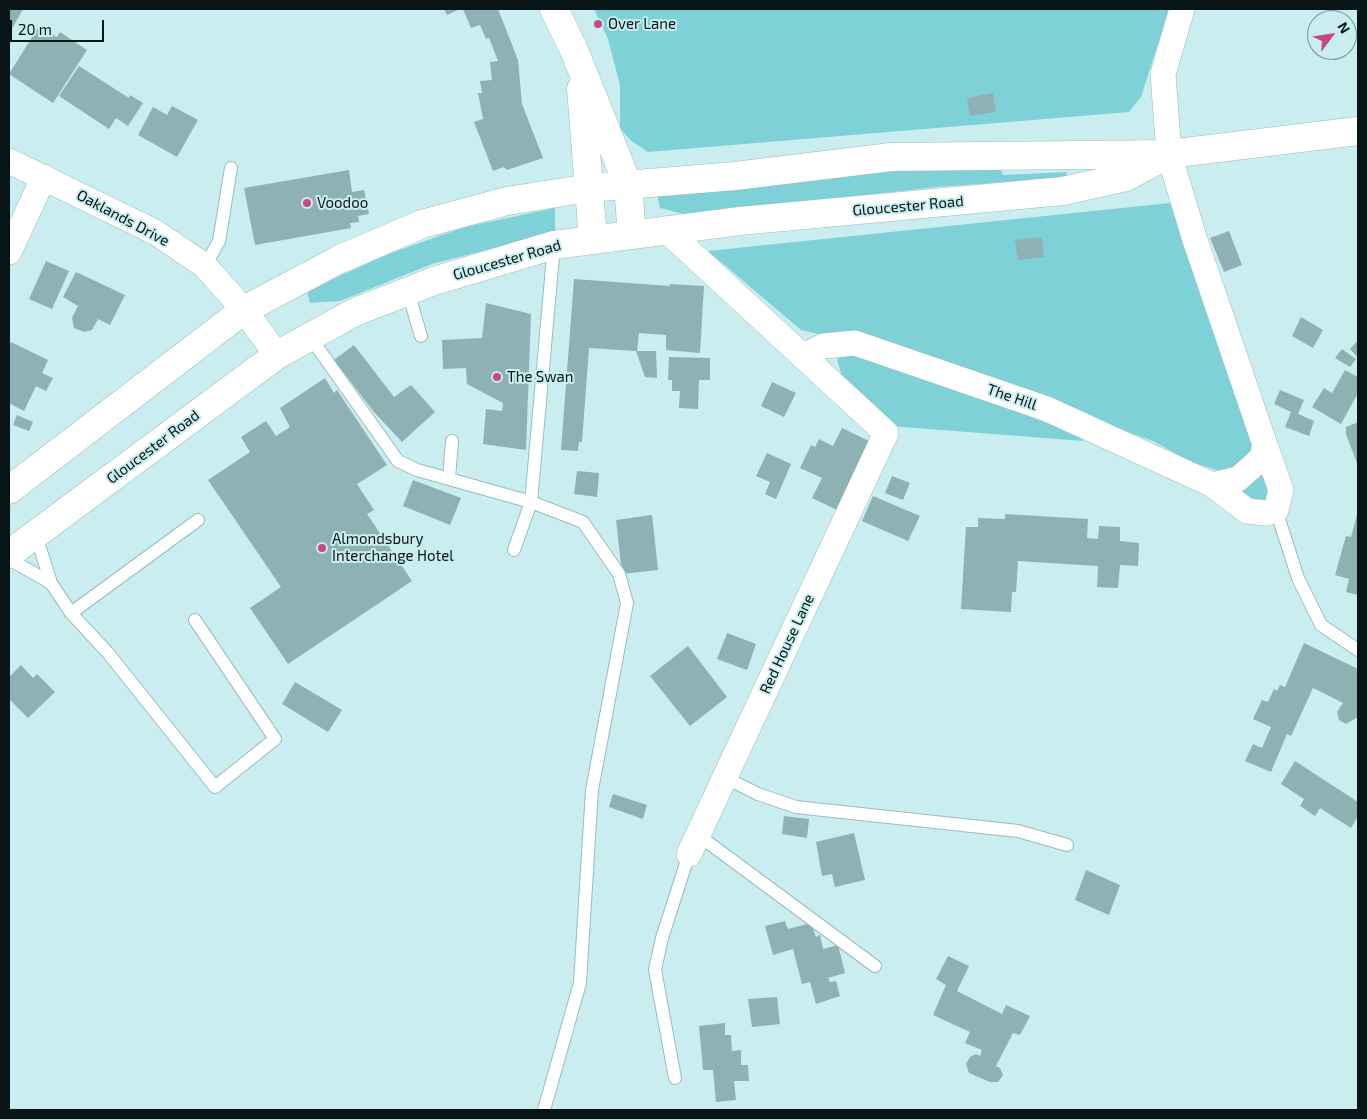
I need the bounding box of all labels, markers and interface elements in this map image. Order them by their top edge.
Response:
scale bar [12,10,106,42]
north arrow [1307,10,1357,60]
place label: Over Lane [608,15,676,33]
marker: Over Lane [592,18,604,30]
text: N [1335,19,1354,36]
text: 20 m [18,20,52,38]
street label: Oaklands Drive [74,186,172,250]
street label: Gloucester Road [852,192,964,220]
place label: Voodoo [317,194,368,212]
marker: Voodoo [301,197,313,209]
street label: Gloucester Road [451,236,563,284]
place label: The Swan [507,368,573,386]
marker: The Swan [491,371,503,383]
street label: The Hill [985,380,1039,414]
street label: Gloucester Road [103,406,203,488]
place label: Almondsbury Interchange Hotel [332,530,454,565]
marker: Almondsbury Interchange Hotel [316,542,328,554]
street label: Red House Lane [756,591,818,697]

